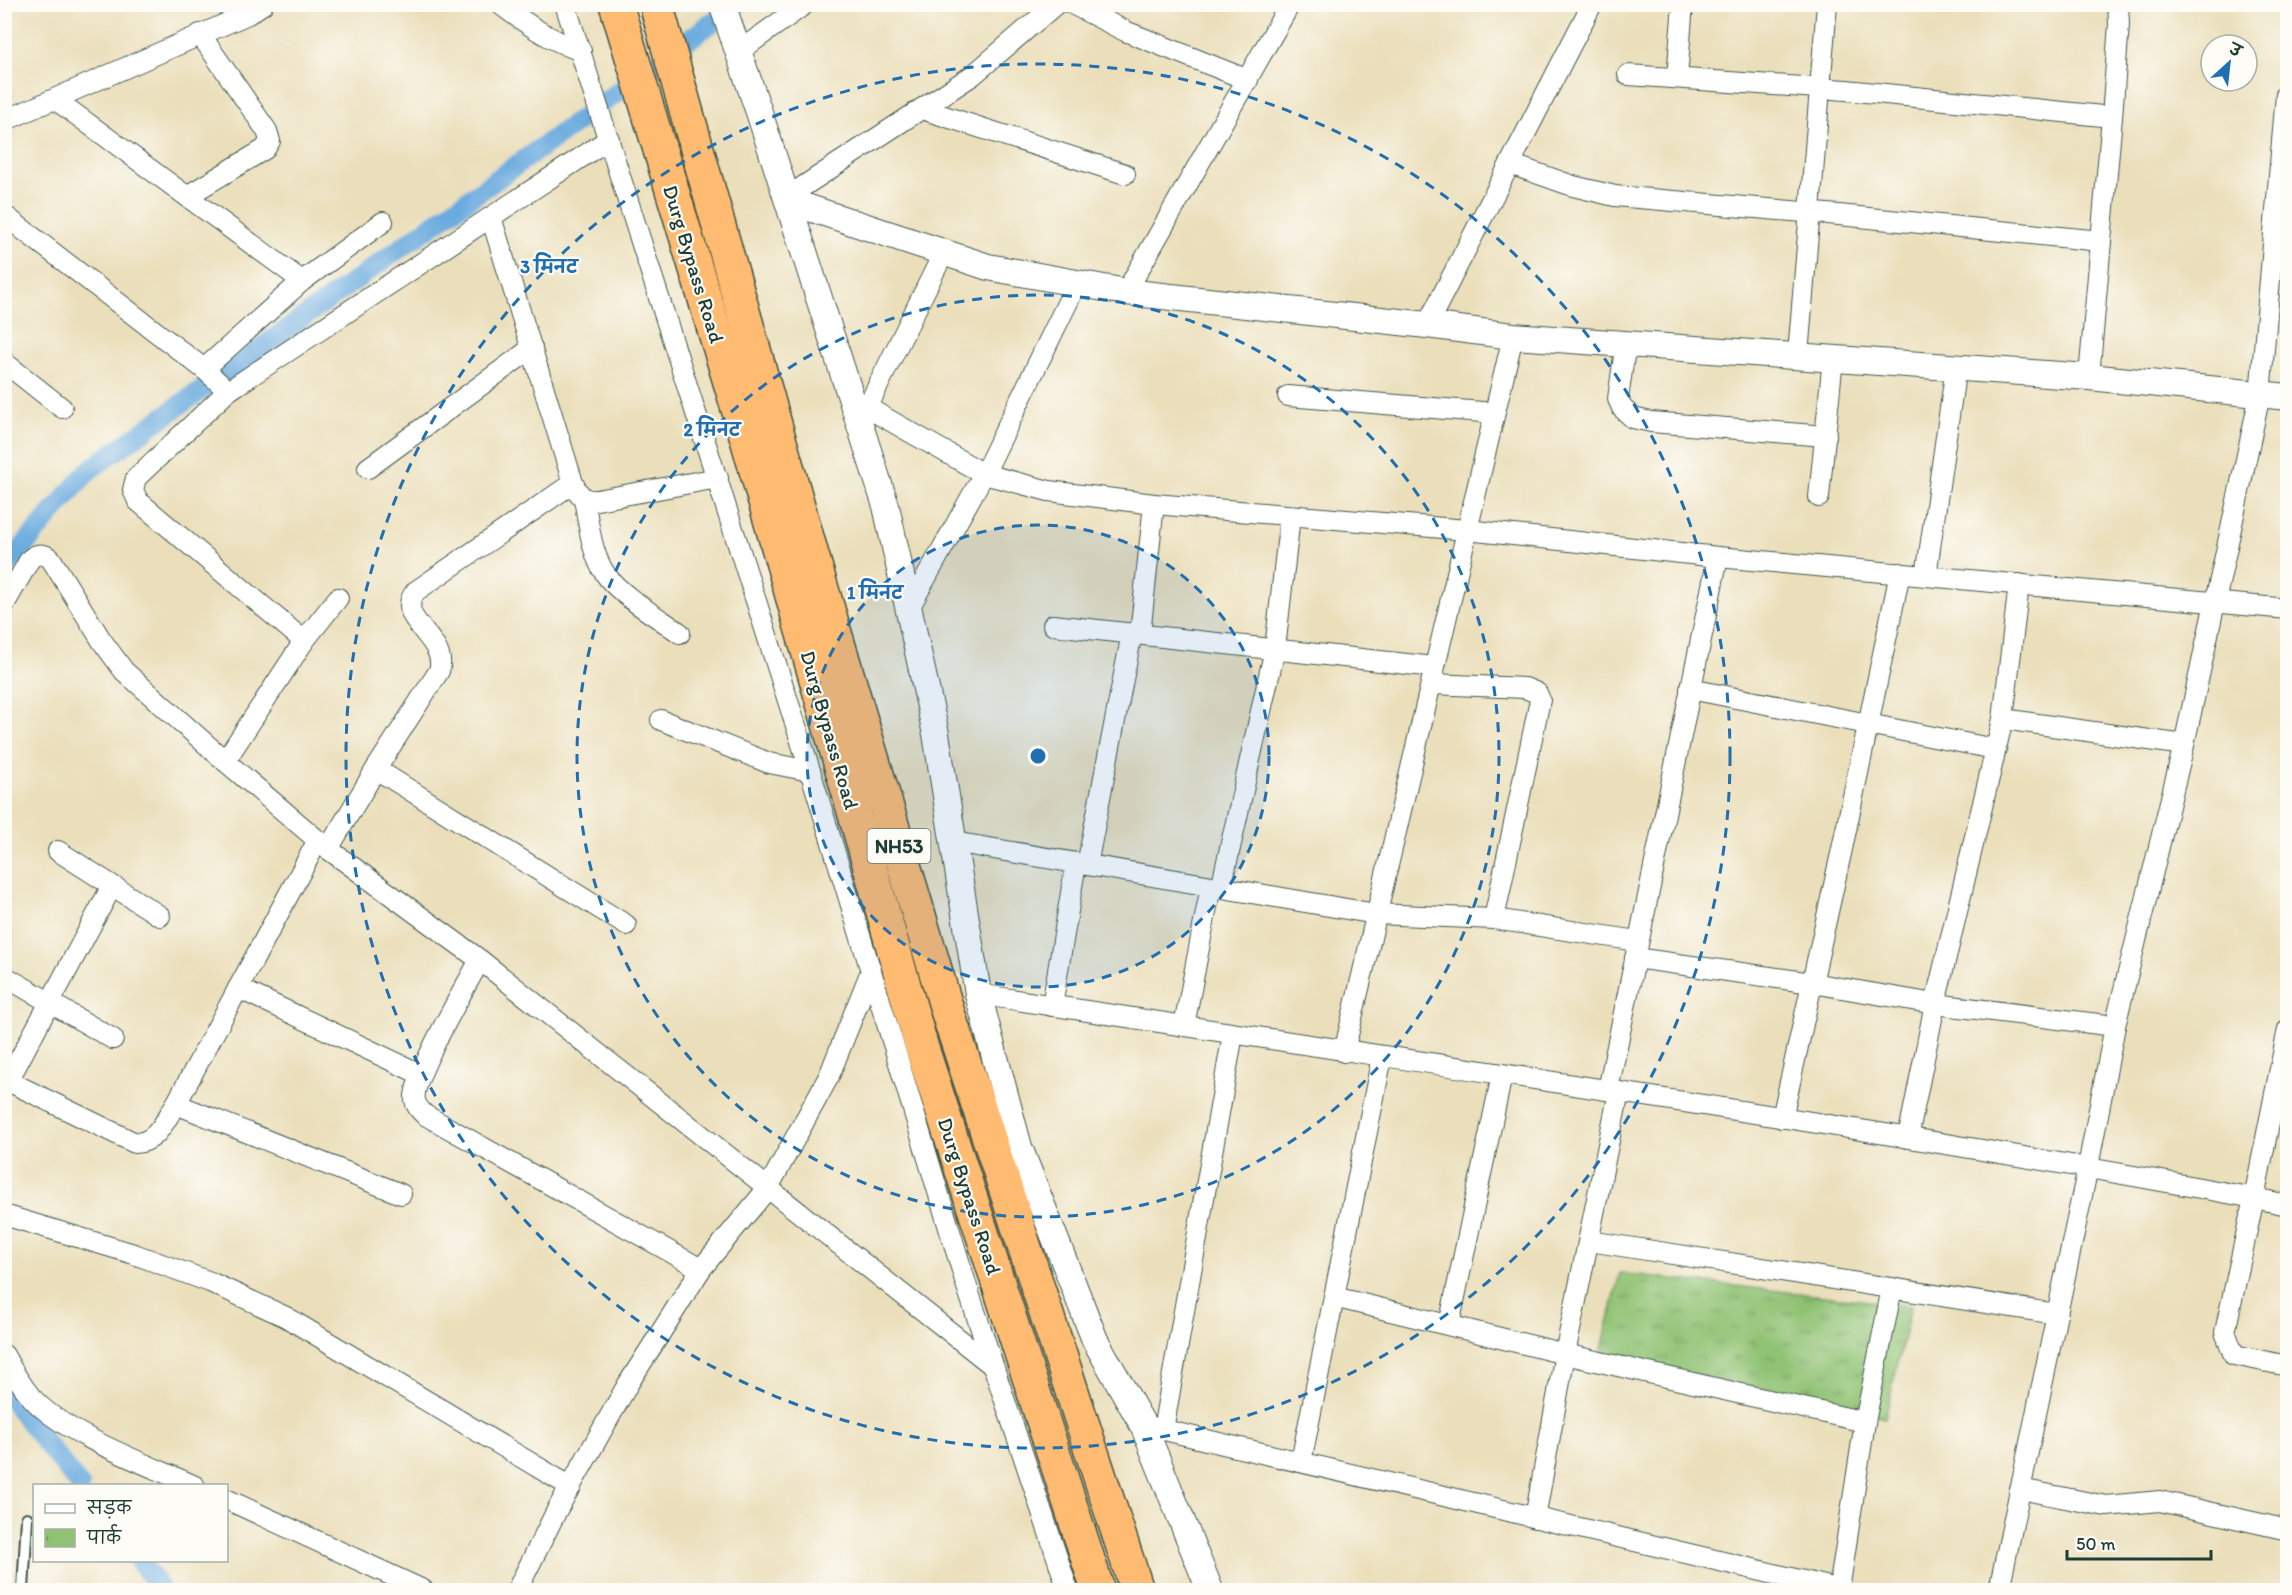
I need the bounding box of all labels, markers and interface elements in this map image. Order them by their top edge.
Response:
north arrow [2199,33,2259,93]
text: उ [2225,38,2246,62]
street label: Durg Bypass Road [658,182,730,346]
text: 3 मिनट [520,252,580,278]
text: 2 मिनट [683,415,743,441]
text: 1 मिनट [847,578,905,604]
street label: Durg Bypass Road [795,648,865,813]
centre of rings [1028,746,1048,766]
road number: NH53 [868,829,930,863]
street label: Durg Bypass Road [933,1114,1007,1278]
legend [33,1484,228,1562]
text: सड़क [86,1497,132,1519]
scale bar [2067,1523,2211,1561]
text: पार्क [86,1524,122,1549]
text: 50 m [2076,1533,2116,1555]

